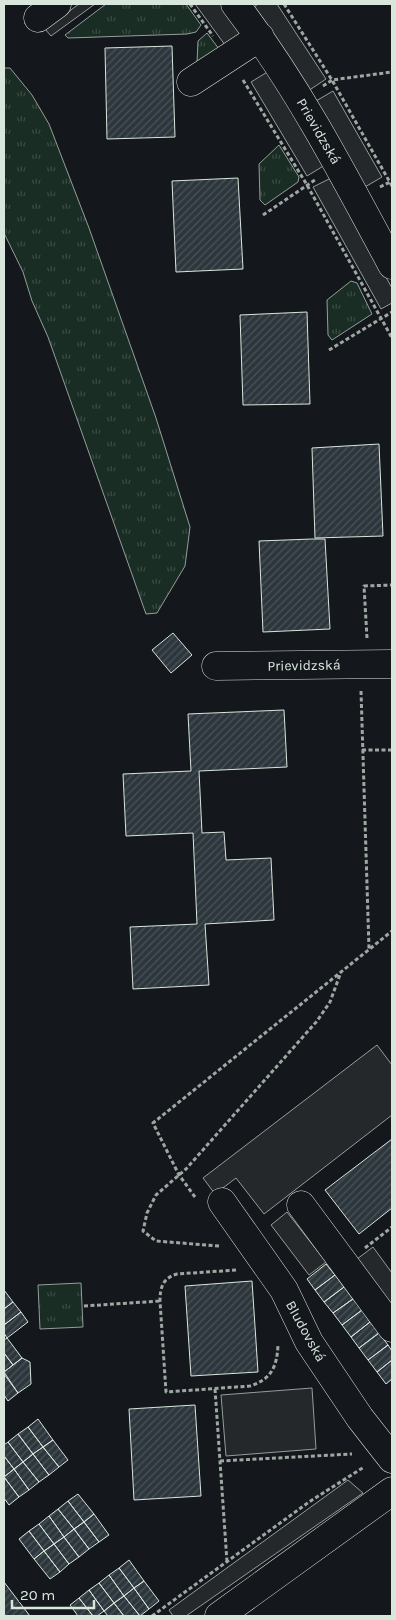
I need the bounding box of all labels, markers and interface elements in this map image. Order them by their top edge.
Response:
street label: Prievidzská [293,95,344,167]
street label: Prievidzská [267,656,341,675]
street label: Bludovská [282,1298,329,1365]
scale bar [12,1578,95,1610]
text: 20 m [20,1586,55,1604]

